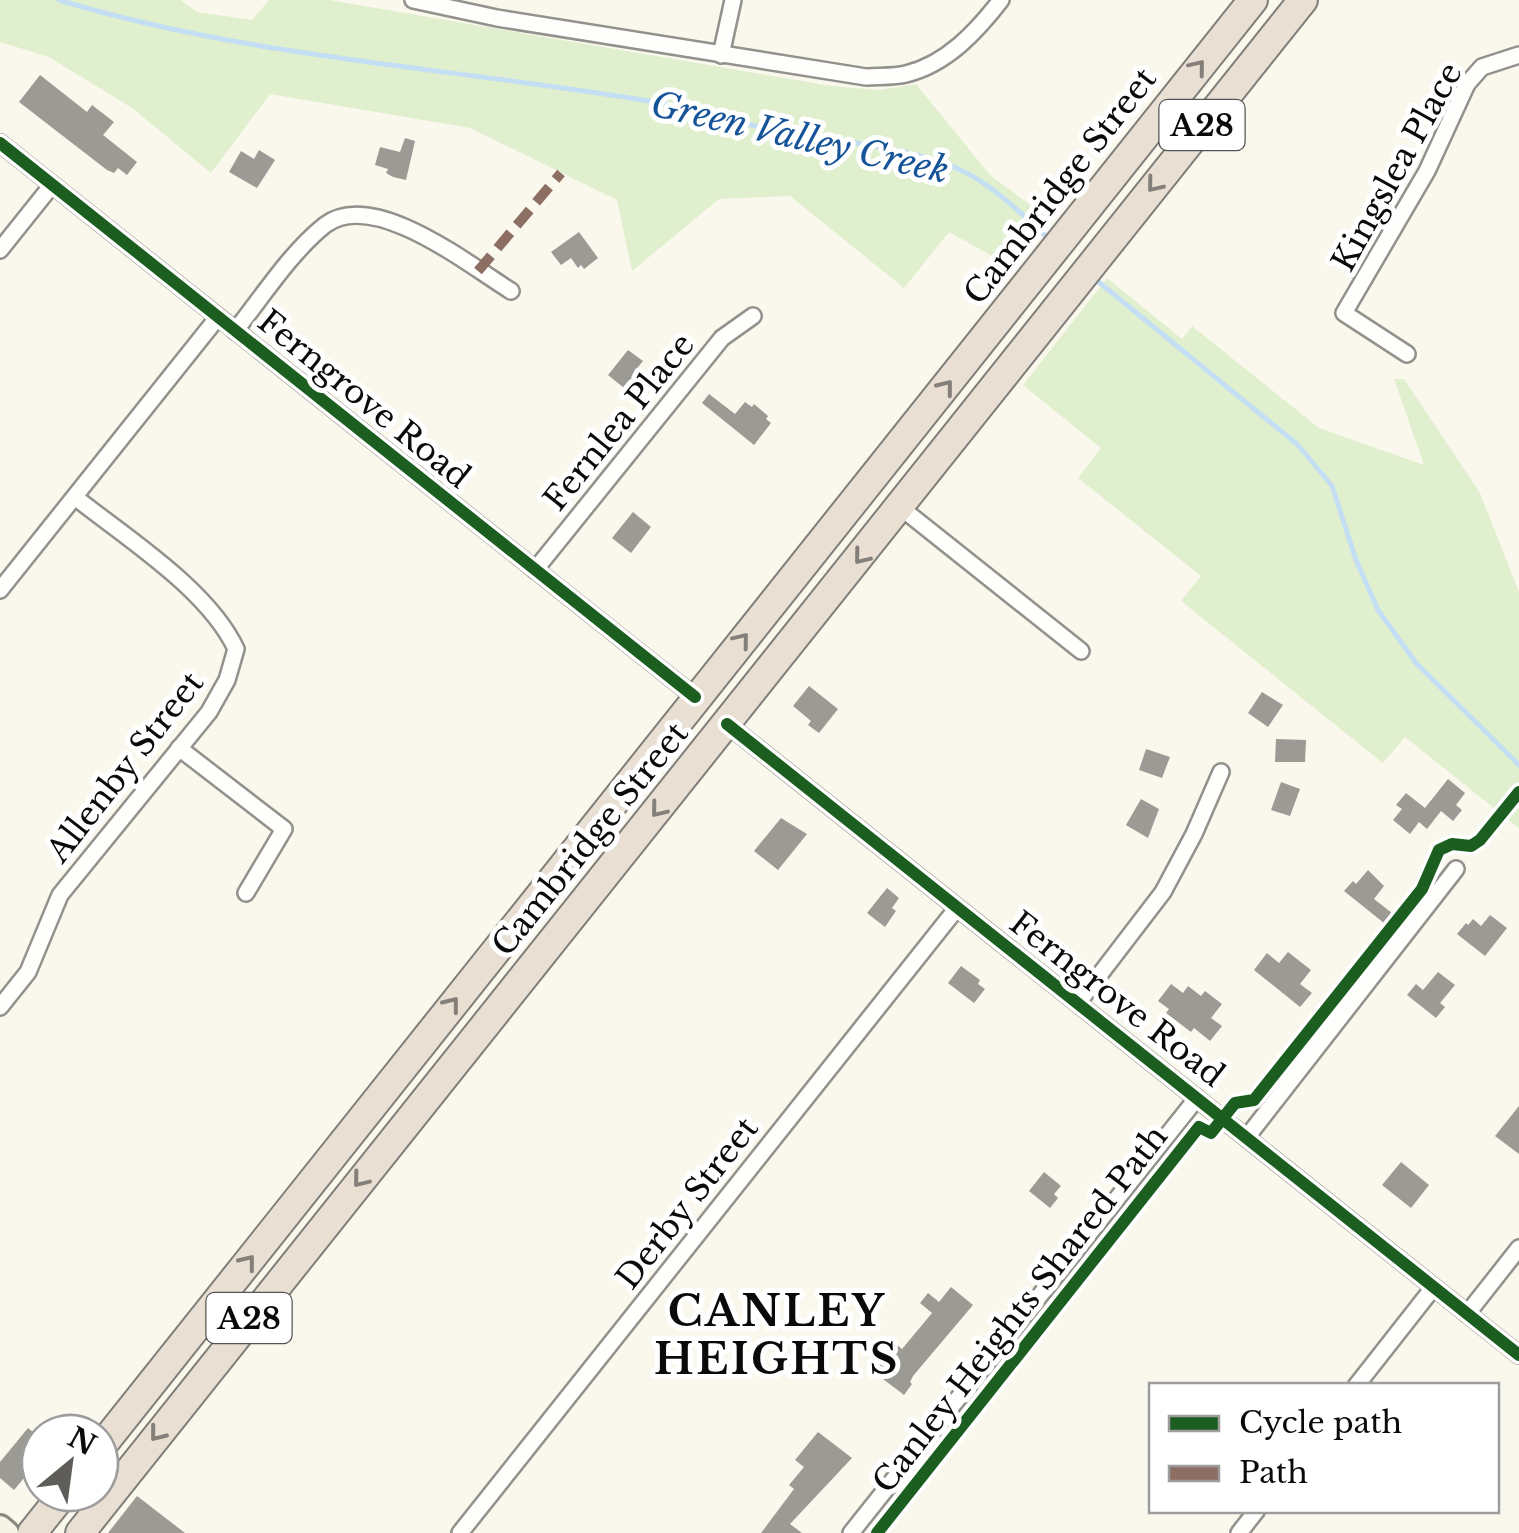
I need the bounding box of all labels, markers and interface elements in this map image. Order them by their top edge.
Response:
street label: Kingslea Place [1323,56,1471,278]
street label: Cambridge Street [955,60,1165,312]
one-way arrow [1187,61,1205,79]
water label: Green Valley Creek [647,82,953,192]
road number: A28 [1160,100,1244,150]
one-way arrow [1148,174,1166,192]
street label: Ferngrove Road [250,301,478,497]
street label: Fernlea Place [535,325,703,519]
one-way arrow [934,380,952,398]
one-way arrow [855,545,873,563]
one-way arrow [730,633,748,651]
street label: Allenby Street [37,664,212,871]
street label: Cambridge Street [483,714,697,964]
one-way arrow [652,799,670,817]
street label: Ferngrove Road [1002,903,1232,1095]
one-way arrow [440,997,458,1015]
street label: Derby Street [607,1109,767,1297]
street label: Canley Heights Shared Path [864,1117,1176,1501]
one-way arrow [354,1169,372,1187]
one-way arrow [236,1255,253,1273]
district label: CANLEY HEIGHTS [654,1285,900,1385]
road number: A28 [206,1293,292,1343]
legend [1149,1383,1499,1513]
text: Cycle path [1239,1404,1402,1441]
north arrow [20,1413,120,1513]
text: N [62,1420,102,1463]
one-way arrow [151,1423,168,1441]
text: Path [1239,1454,1308,1491]

